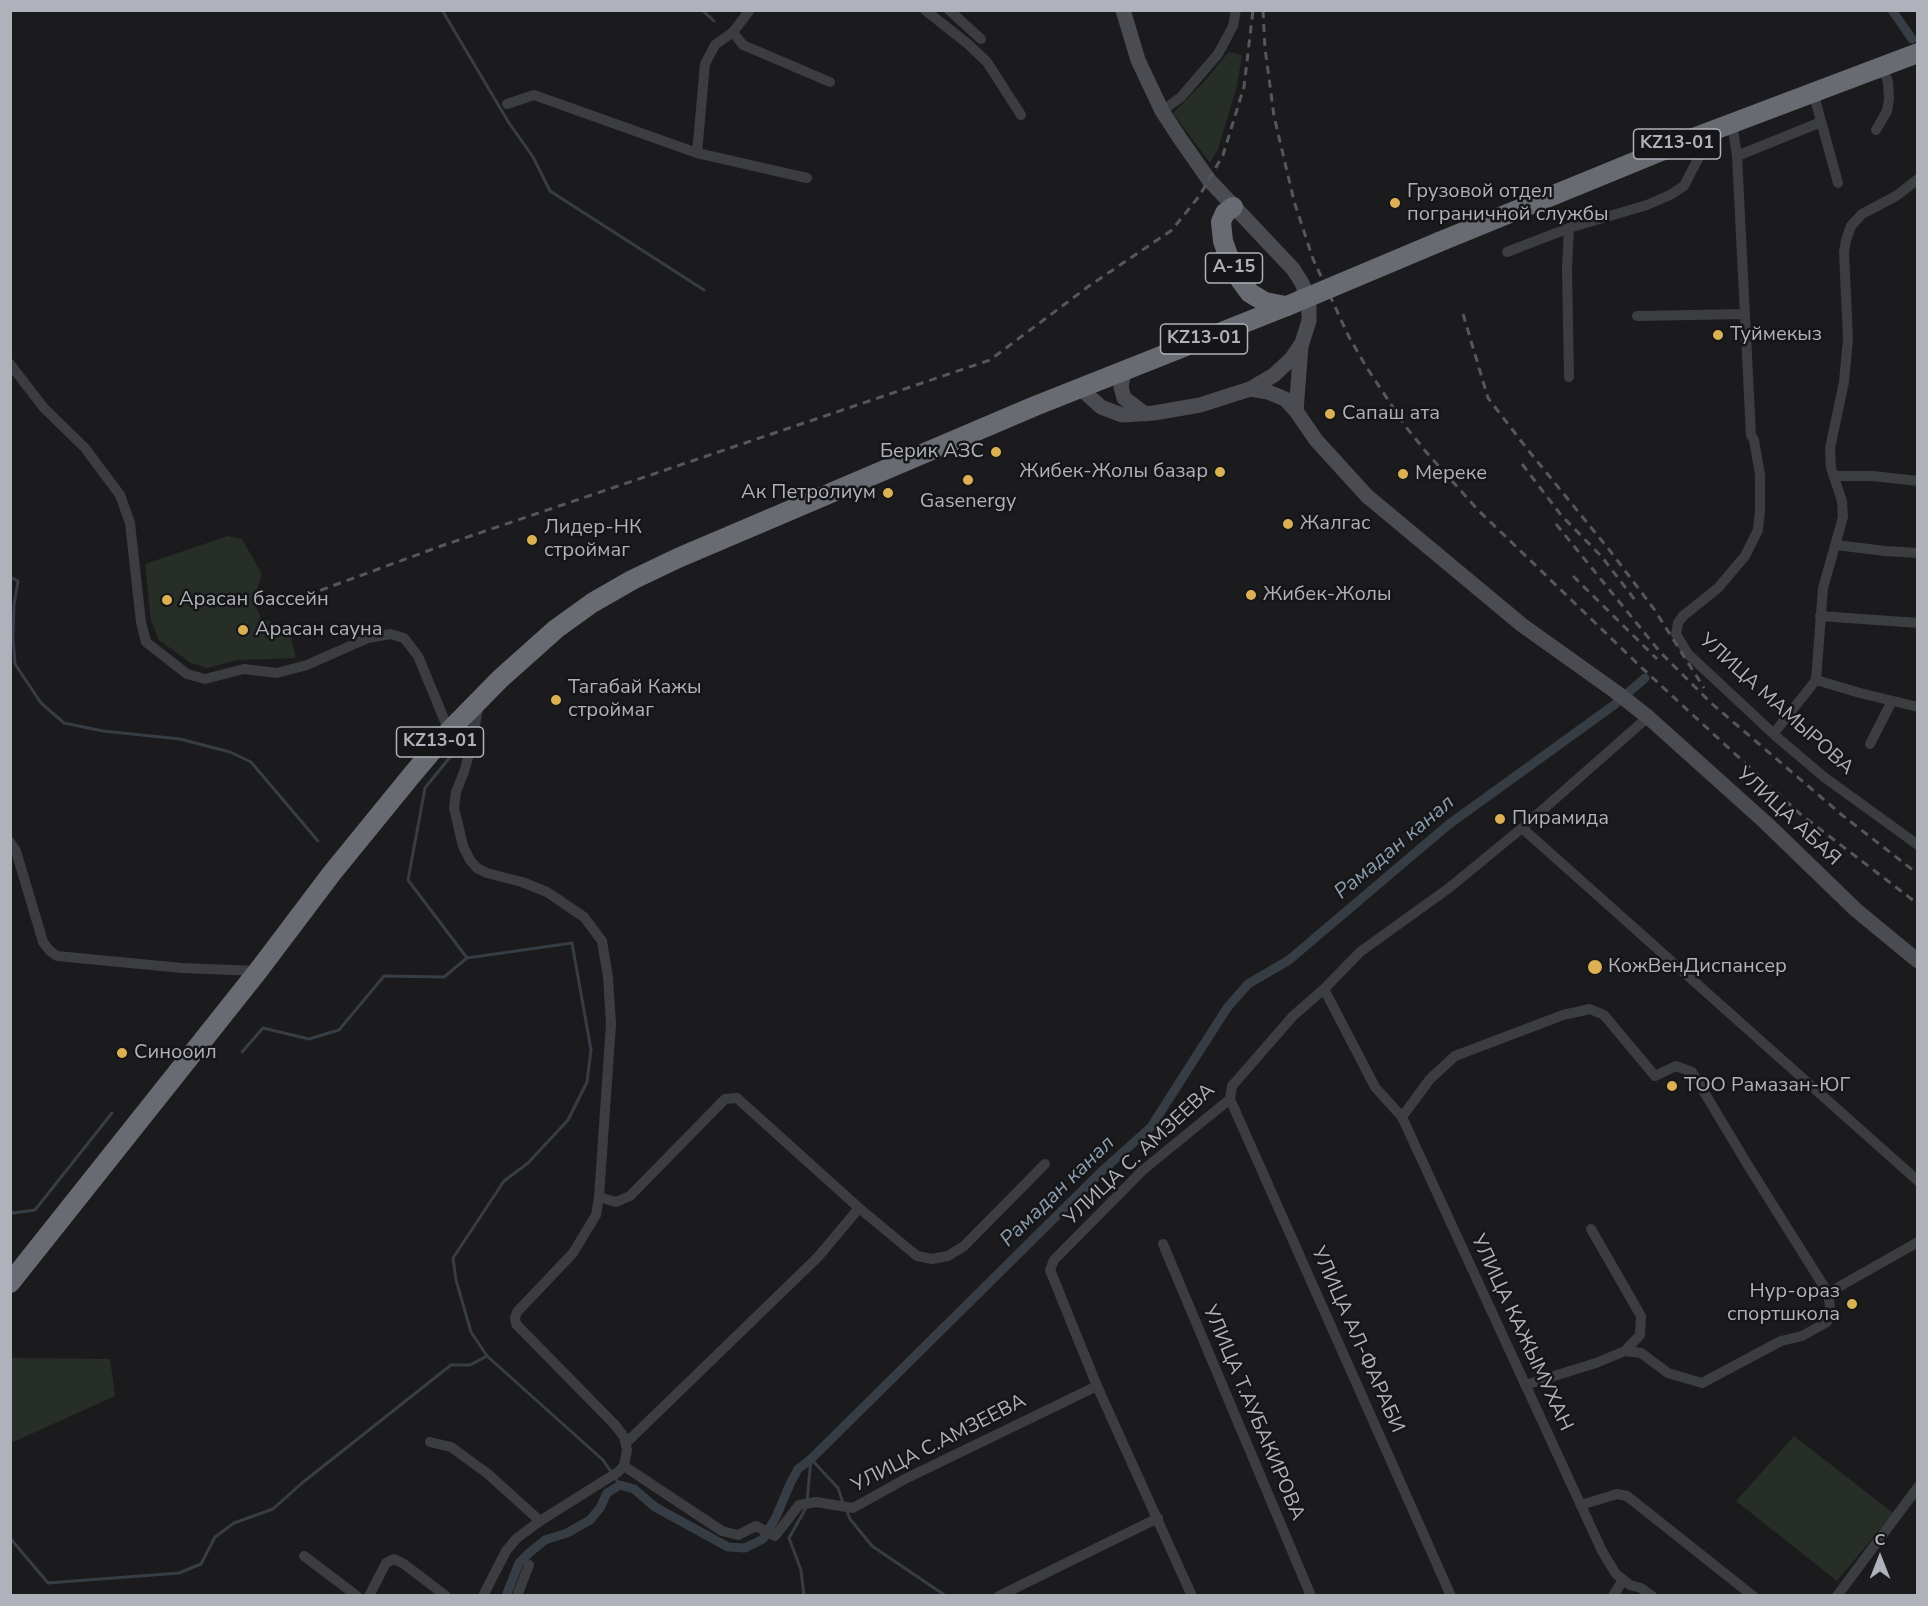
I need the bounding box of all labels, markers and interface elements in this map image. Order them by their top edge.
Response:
road number: KZ13-01 [1634,129,1720,159]
place label: Грузовой отдел пограничной службы [1407,180,1609,227]
marker: Грузовой отдел пограничной службы [1388,196,1402,210]
road number: A-15 [1206,253,1262,283]
place label: Туймекыз [1730,323,1822,347]
road number: KZ13-01 [1160,324,1248,354]
marker: Туймекыз [1711,328,1725,342]
place label: Сапаш ата [1342,402,1440,426]
marker: Сапаш ата [1323,407,1337,421]
place label: Берик АЗС [880,440,984,464]
marker: Берик АЗС [989,445,1003,459]
place label: Жибек-Жолы базар [1020,460,1208,484]
place label: Мереке [1415,462,1487,486]
marker: Жибек-Жолы базар [1213,465,1227,479]
marker: Мереке [1396,467,1410,481]
marker: Gasenergy [961,473,975,487]
place label: Ак Петролиум [741,481,876,505]
marker: Ак Петролиум [881,486,895,500]
place label: Gasenergy [920,490,1016,514]
place label: Жалгас [1300,512,1371,536]
place label: Лидер-НК строймаг [544,516,642,563]
marker: Жалгас [1281,517,1295,531]
marker: Лидер-НК строймаг [525,533,539,547]
place label: Жибек-Жолы [1263,583,1392,607]
place label: Арасан бассейн [179,588,329,612]
marker: Жибек-Жолы [1244,588,1258,602]
marker: Арасан бассейн [160,593,174,607]
place label: Арасан сауна [255,618,383,642]
marker: Арасан сауна [236,623,250,637]
street label: УЛИЦА МАМЫРОВА [1694,629,1858,781]
place label: Тагабай Кажы строймаг [568,676,702,723]
marker: Тагабай Кажы строймаг [549,693,563,707]
road number: KZ13-01 [396,727,484,757]
street label: УЛИЦА АБАЯ [1731,763,1845,871]
water label: Рамадан канал [1330,790,1460,906]
place label: Пирамида [1512,807,1609,831]
marker: Пирамида [1493,812,1507,826]
place label: КожВенДиспансер [1608,955,1787,979]
marker: КожВенДиспансер [1586,958,1604,976]
place label: Синооил [134,1041,217,1065]
marker: Синооил [115,1046,129,1060]
place label: ТОО Рамазан-ЮГ [1684,1074,1850,1098]
street label: УЛИЦА С. АМЗЕЕВА [1060,1079,1220,1231]
marker: ТОО Рамазан-ЮГ [1665,1079,1679,1093]
water label: Рамадан канал [996,1131,1120,1253]
street label: УЛИЦА КАЖЫМУХАН [1465,1231,1577,1435]
street label: УЛИЦА АЛ-ФАРАБИ [1305,1243,1409,1437]
place label: Нур-ораз спортшкола [1727,1280,1840,1327]
marker: Нур-ораз спортшкола [1845,1297,1859,1311]
street label: УЛИЦА Т.АУБАКИРОВА [1197,1302,1309,1524]
street label: УЛИЦА С.АМЗЕЕВА [848,1390,1030,1498]
north arrow [1850,1528,1910,1588]
text: С [1875,1529,1885,1551]

